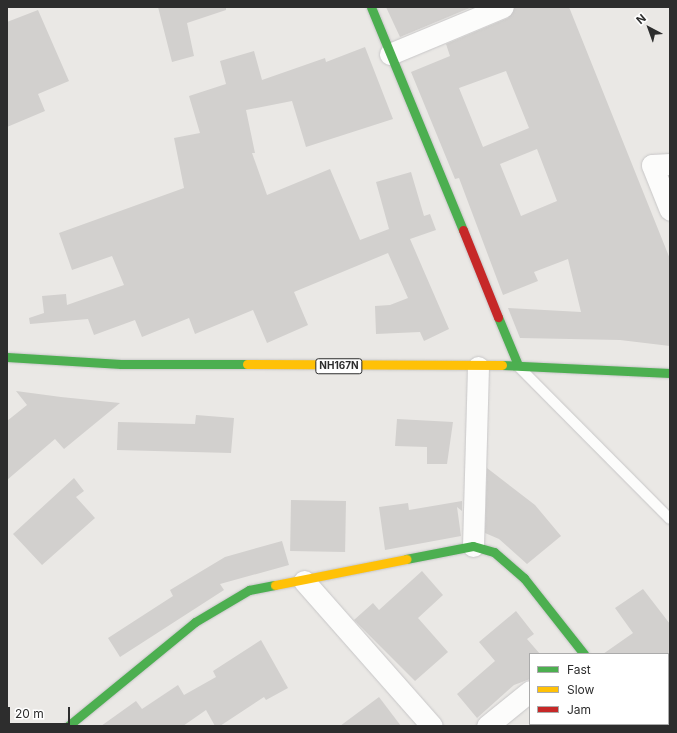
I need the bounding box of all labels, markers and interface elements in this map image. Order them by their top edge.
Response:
north arrow [629,8,669,48]
text: N [633,11,649,27]
road number: NH167N [315,358,363,374]
legend [529,653,669,725]
text: Fast [567,662,591,677]
text: Slow [567,682,594,697]
scale bar [10,699,72,725]
text: Jam [567,702,591,717]
text: 20 m [15,706,44,721]

